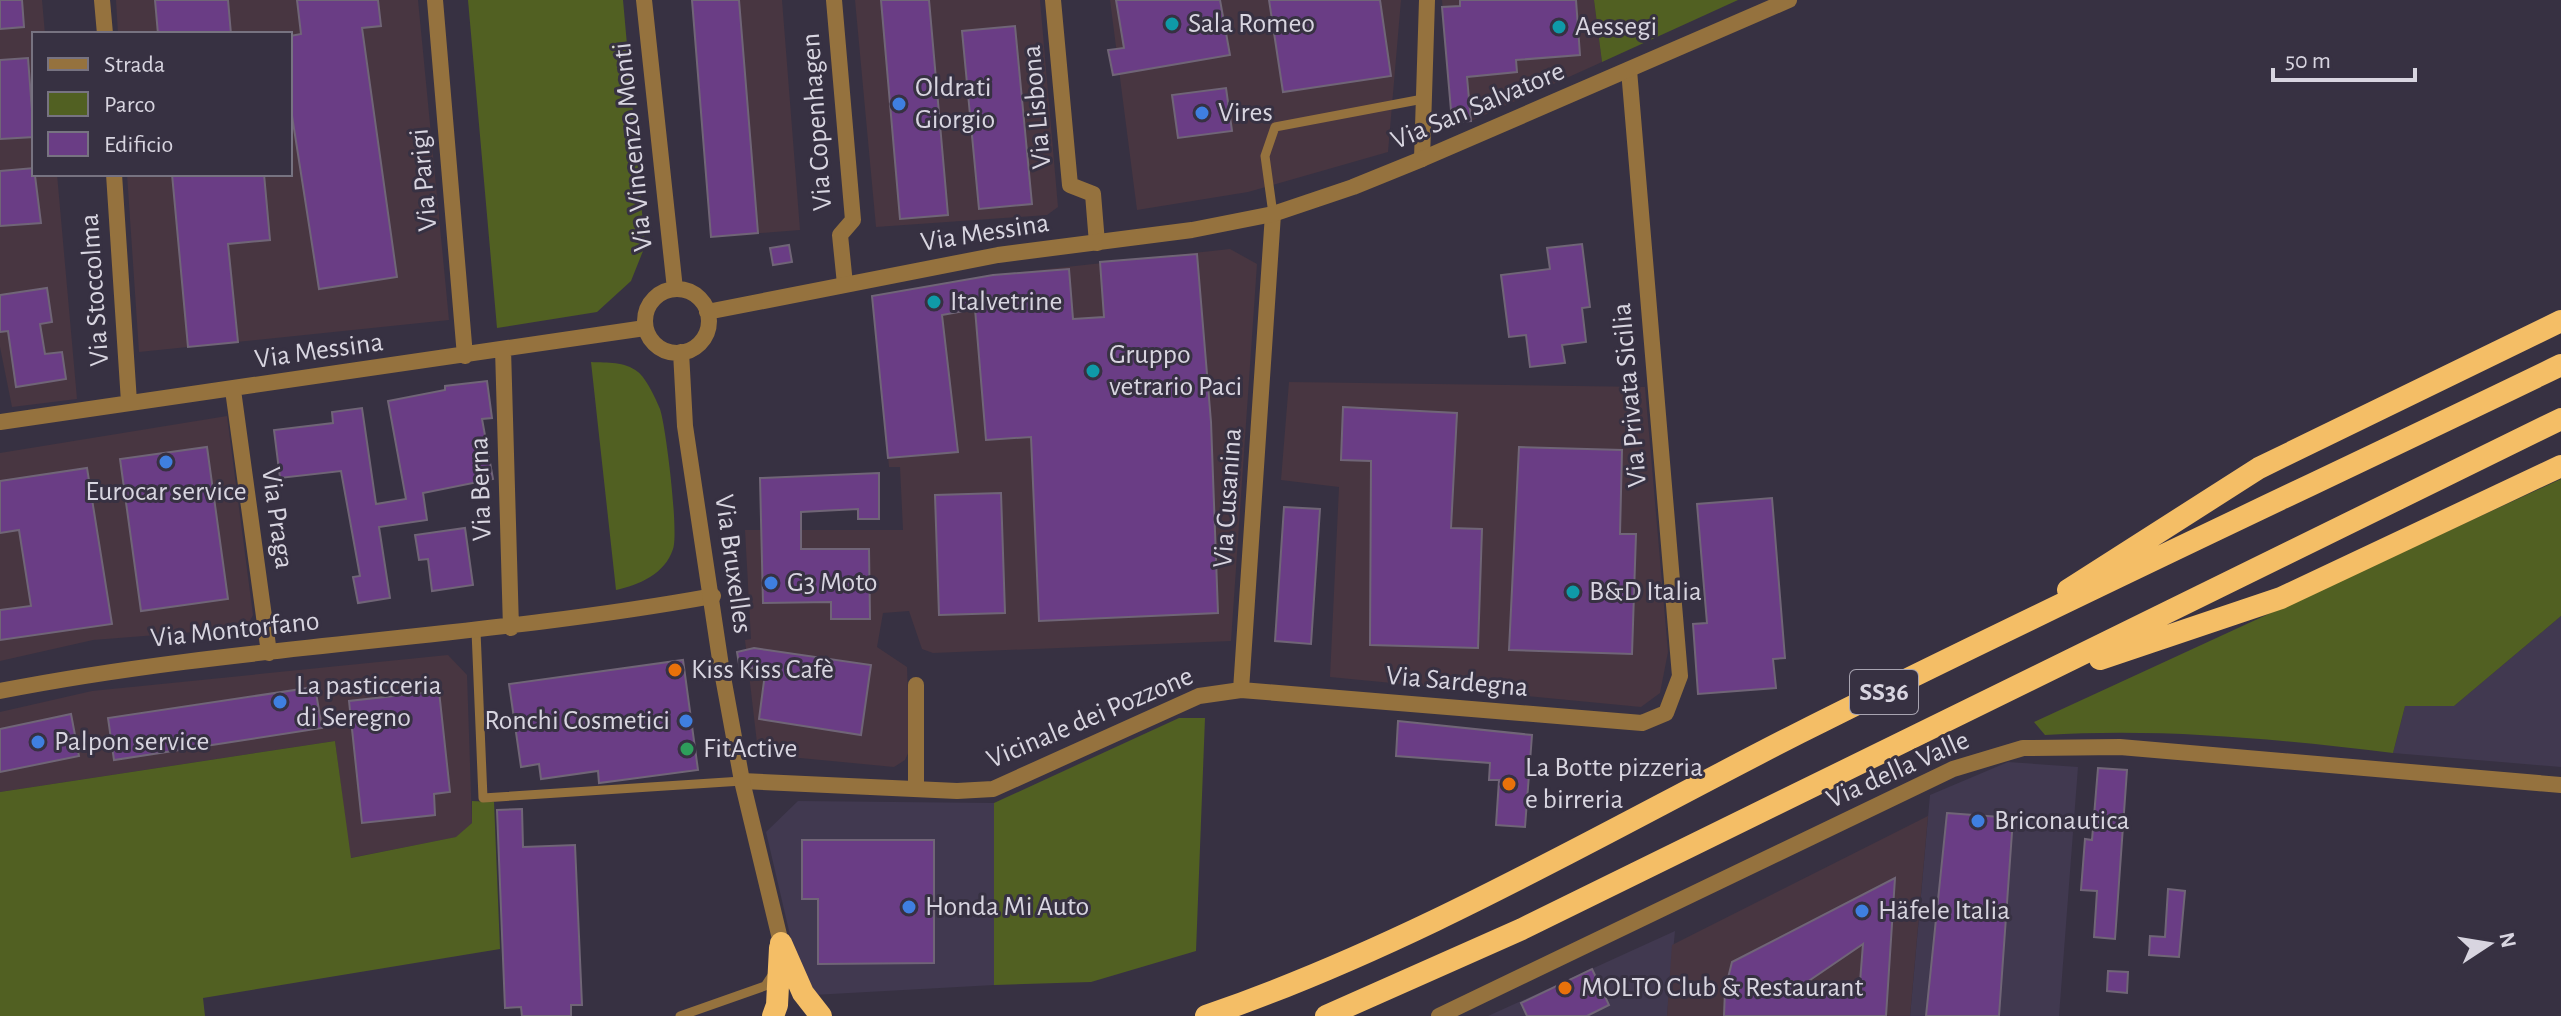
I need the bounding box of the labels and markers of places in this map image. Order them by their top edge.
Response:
place label: Sala Romeo [1188,10,1315,38]
place label: Aessegi [1575,13,1657,41]
marker: Sala Romeo [1163,15,1181,33]
marker: Aessegi [1550,18,1568,36]
place label: Oldrati Giorgio [915,74,995,134]
marker: Oldrati Giorgio [890,95,908,113]
place label: Vires [1218,99,1273,127]
marker: Vires [1193,104,1211,122]
place label: Italvetrine [950,288,1062,316]
marker: Italvetrine [925,293,943,311]
place label: Gruppo vetrario Paci [1109,341,1242,401]
marker: Gruppo vetrario Paci [1084,362,1102,380]
marker: Eurocar service [157,453,175,471]
place label: Eurocar service [85,478,247,506]
place label: G3 Moto [787,569,878,597]
marker: G3 Moto [762,574,780,592]
place label: B&D Italia [1589,578,1702,606]
marker: B&D Italia [1564,583,1582,601]
place label: Kiss Kiss Cafè [691,656,834,684]
marker: Kiss Kiss Cafè [666,661,684,679]
place label: La pasticceria di Seregno [296,672,442,732]
marker: La pasticceria di Seregno [271,693,289,711]
place label: Ronchi Cosmetici [484,707,670,735]
marker: Ronchi Cosmetici [677,712,695,730]
place label: Palpon service [54,728,209,756]
marker: Palpon service [29,733,47,751]
place label: FitActive [703,735,797,763]
marker: FitActive [678,740,696,758]
place label: La Botte pizzeria e birreria [1525,754,1703,814]
marker: La Botte pizzeria e birreria [1500,775,1518,793]
place label: Briconautica [1994,807,2130,835]
marker: Briconautica [1969,812,1987,830]
place label: Honda Mi Auto [925,893,1089,921]
place label: Häfele Italia [1878,897,2010,925]
marker: Honda Mi Auto [900,898,918,916]
marker: Häfele Italia [1853,902,1871,920]
place label: MOLTO Club & Restaurant [1581,974,1864,1002]
marker: MOLTO Club & Restaurant [1556,979,1574,997]

